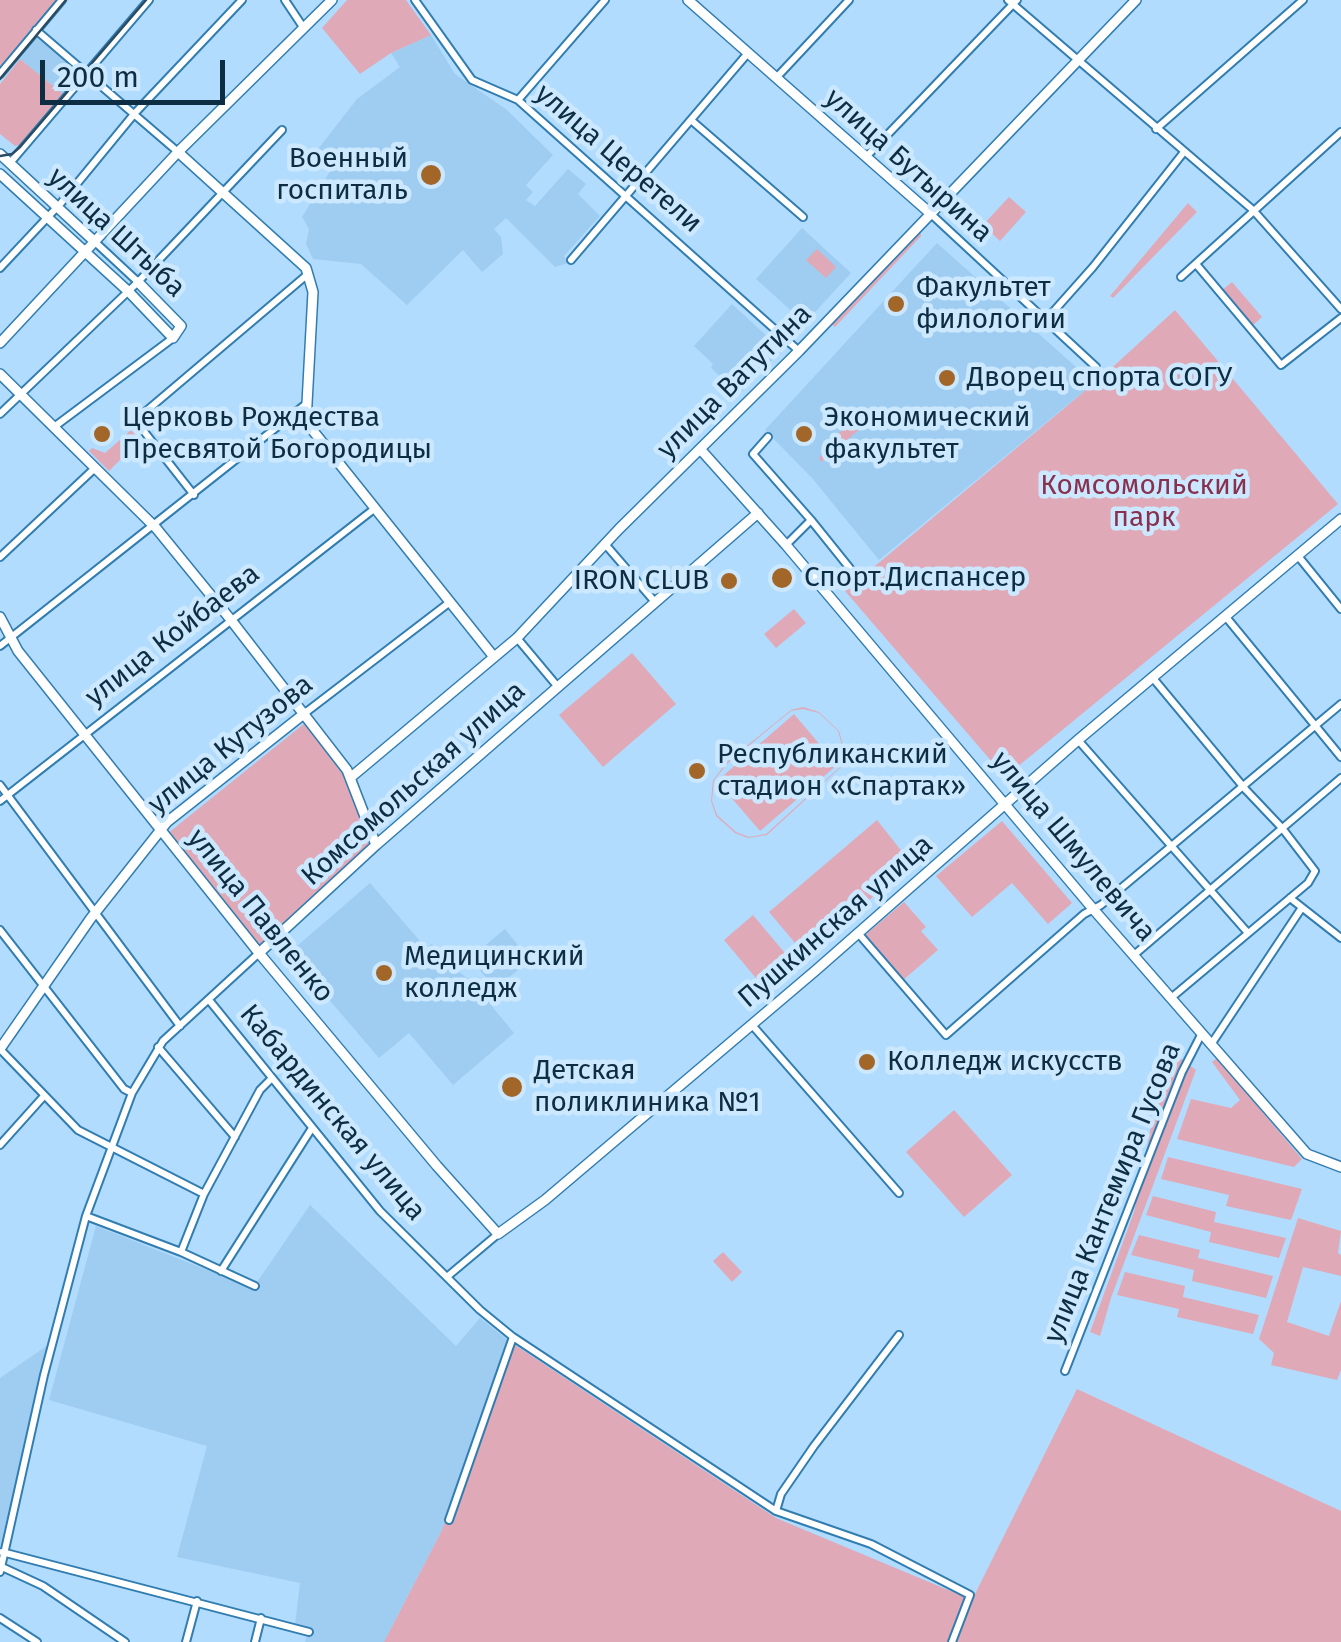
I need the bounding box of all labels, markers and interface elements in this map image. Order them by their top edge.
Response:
scale bar [45,40,230,102]
text: 200 m [57,59,139,95]
street label: улица Церетели [528,77,708,241]
street label: улица Бутырина [817,82,999,250]
place label: Военный госпиталь [276,142,408,208]
street label: улица Штыба [40,161,192,305]
marker: Военный госпиталь [418,162,444,188]
place label: Факультет филологии [916,271,1066,337]
marker: Факультет филологии [885,293,907,315]
street label: улица Ватутина [651,298,819,466]
place label: Дворец спорта СОГУ [967,361,1232,395]
marker: Дворец спорта СОГУ [936,367,958,389]
place label: Церковь Рождества Пресвятой Богородицы [122,401,432,467]
place label: Экономический факультет [824,401,1030,467]
marker: Церковь Рождества Пресвятой Богородицы [91,423,113,445]
marker: Экономический факультет [793,423,815,445]
park label: Комсомольский парк [1040,469,1248,535]
street label: улица Койбаева [79,558,267,714]
place label: Спорт.Диспансер [804,561,1026,595]
place label: IRON CLUB [574,564,709,598]
marker: Спорт.Диспансер [769,565,795,591]
marker: IRON CLUB [718,570,740,592]
street label: улица Кутузова [142,668,320,822]
street label: Комсомольская улица [295,675,533,893]
place label: Республиканский стадион «Спартак» [717,738,966,804]
street label: улица Шмулевича [984,745,1162,949]
marker: Республиканский стадион «Спартак» [686,760,708,782]
street label: улица Павленко [180,822,340,1010]
street label: Пушкинская улица [732,828,940,1016]
place label: Медицинский колледж [404,940,584,1006]
marker: Медицинский колледж [373,962,395,984]
street label: Кабардинская улица [232,998,432,1228]
street label: улица Кантемира Гусова [1037,1038,1189,1348]
place label: Колледж искусств [887,1045,1123,1079]
marker: Колледж искусств [856,1051,878,1073]
place label: Детская поликлиника №1 [534,1054,761,1120]
marker: Детская поликлиника №1 [499,1074,525,1100]

